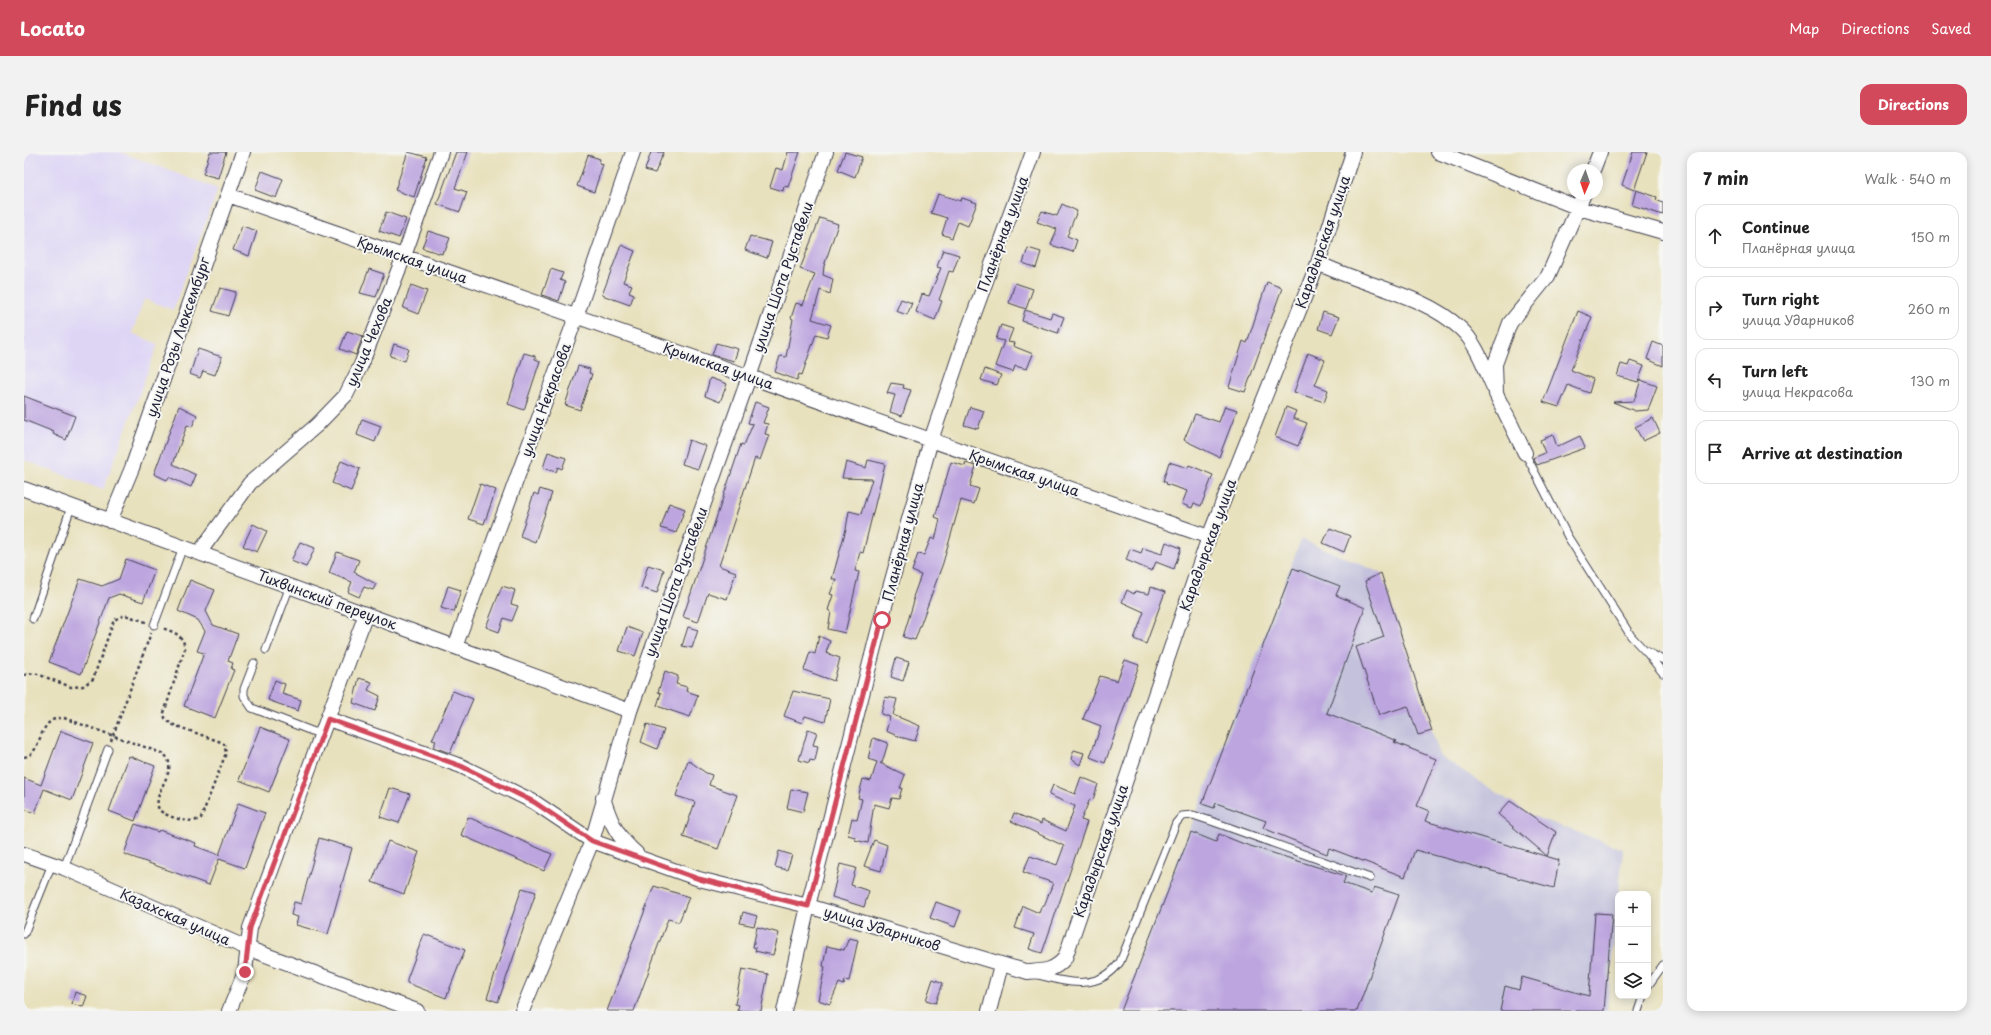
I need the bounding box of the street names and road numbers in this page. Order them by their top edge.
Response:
street label: Карадырская улица [1290,172,1355,311]
street label: Планёрная улица [972,173,1033,295]
street label: улица Шота Руставели [747,199,818,355]
street label: Крымская улица [354,231,470,288]
street label: улица Розы Люксембург [140,253,215,420]
street label: улица Чехова [340,294,397,390]
street label: Крымская улица [660,337,776,394]
street label: улица Некрасова [515,340,576,460]
street label: Крымская улица [966,444,1082,501]
street label: Карадырская улица [1174,476,1241,614]
street label: Планёрная улица [877,480,928,603]
street label: улица Шота Руставели [639,504,712,660]
street label: Тихвинский переулок [255,565,400,635]
street label: Карадырская улица [1068,781,1133,920]
street label: Казахская улица [117,883,234,950]
street label: улица Ударников [821,901,943,956]

